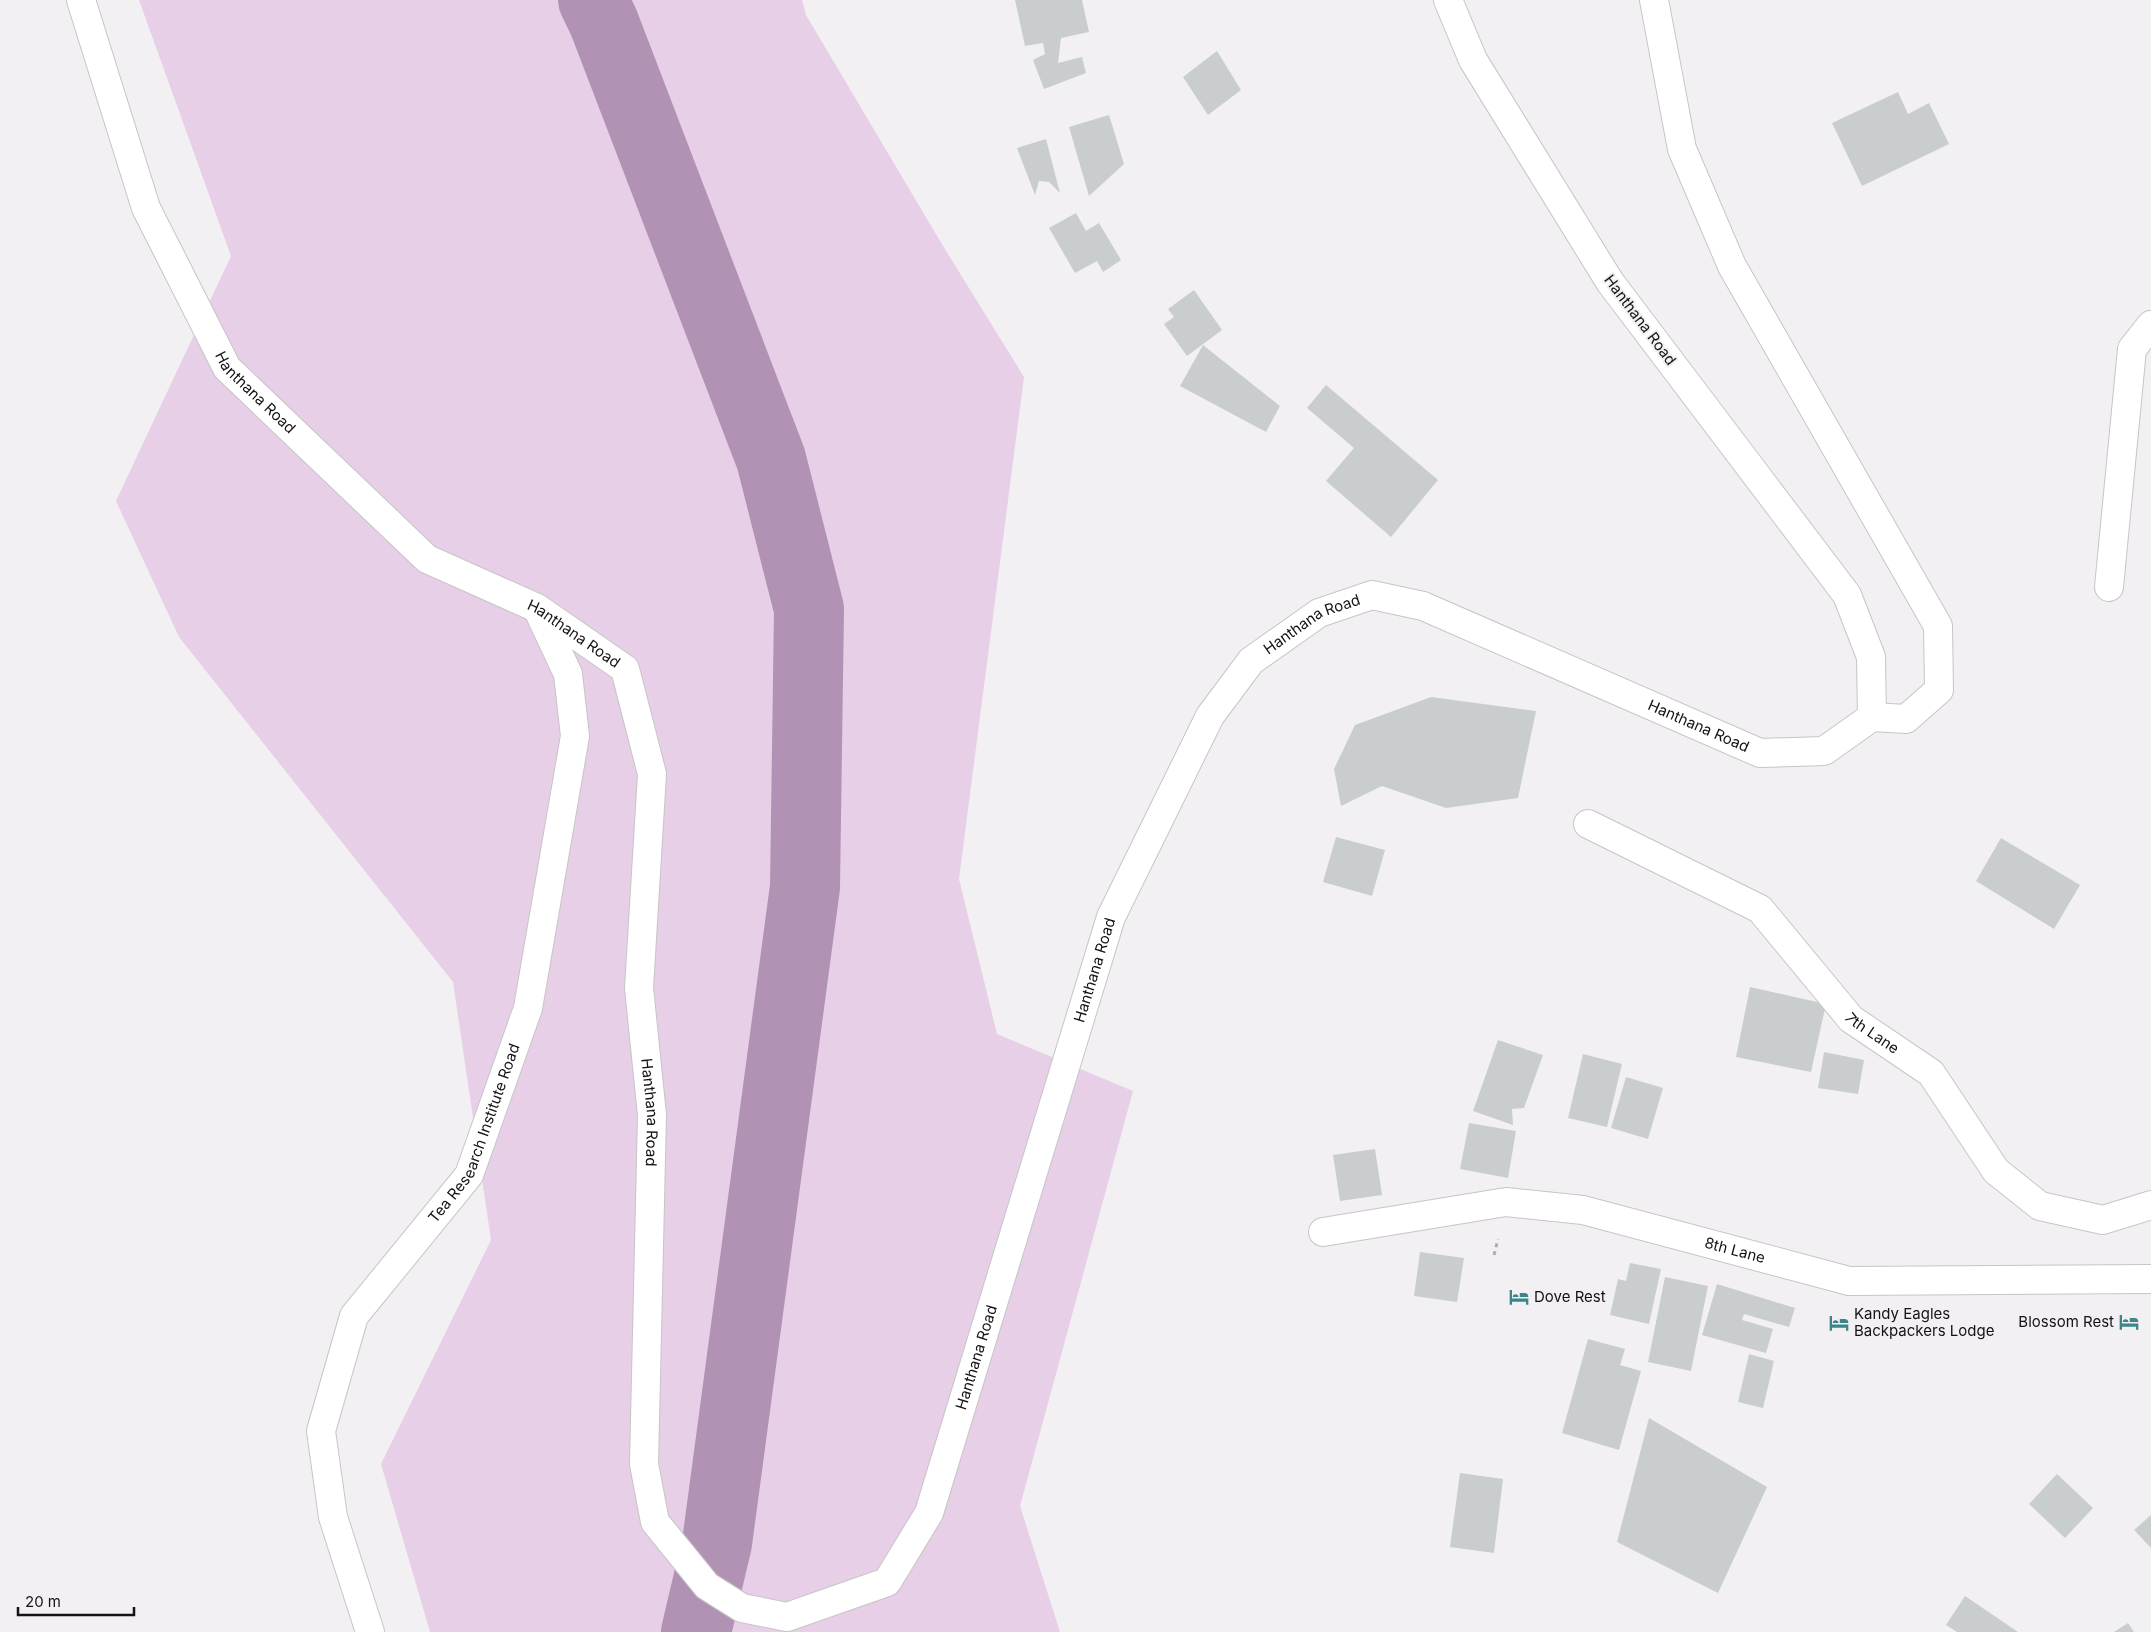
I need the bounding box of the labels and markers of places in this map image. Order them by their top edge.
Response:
hotel icon: Dove Rest [1508,1286,1530,1308]
place label: Dove Rest [1534,1287,1606,1306]
place label: Kandy Eagles Backpackers Lodge [1854,1304,1994,1340]
hotel icon: Blossom Rest [2118,1311,2140,1333]
hotel icon: Kandy Eagles Backpackers Lodge [1828,1312,1850,1334]
place label: Blossom Rest [2018,1312,2114,1331]

